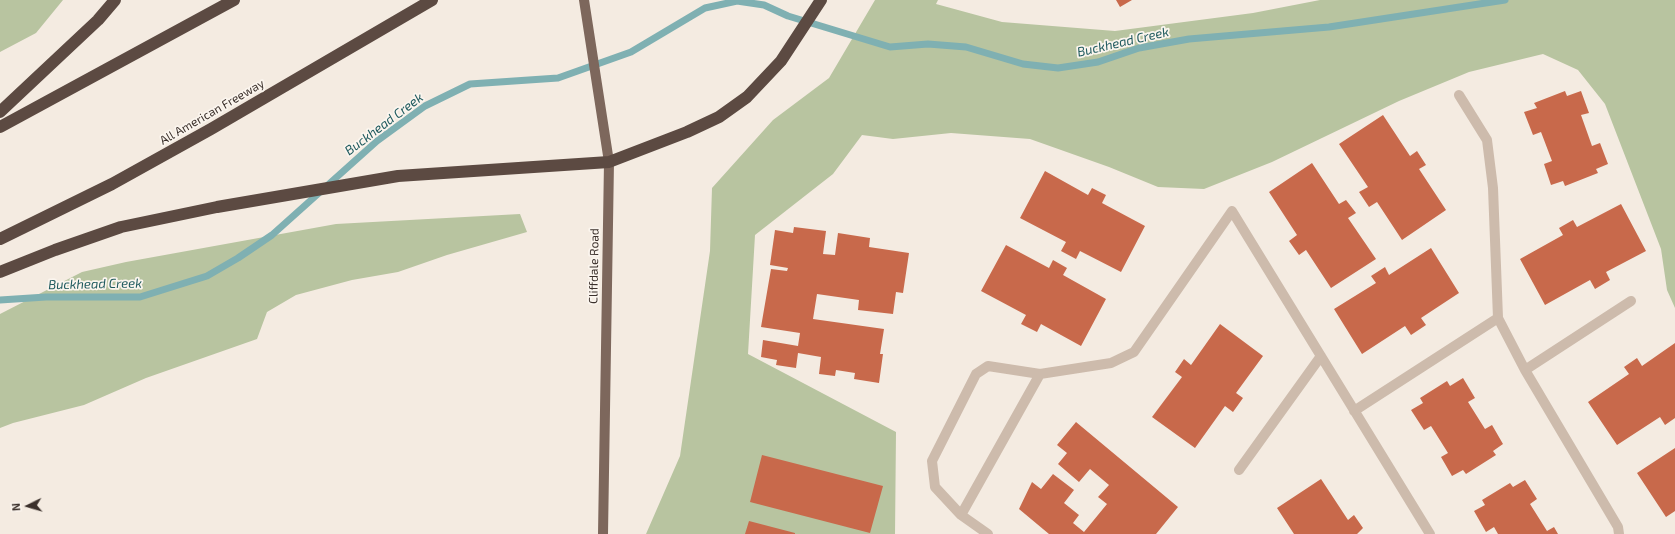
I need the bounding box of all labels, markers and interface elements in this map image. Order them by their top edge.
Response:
water label: Buckhead Creek [1075,24,1171,60]
street label: All American Freeway [157,76,267,148]
water label: Buckhead Creek [342,90,426,158]
street label: Cliffdale Road [586,228,602,304]
water label: Buckhead Creek [48,275,142,293]
north arrow [8,486,48,526]
text: N [9,503,22,512]

